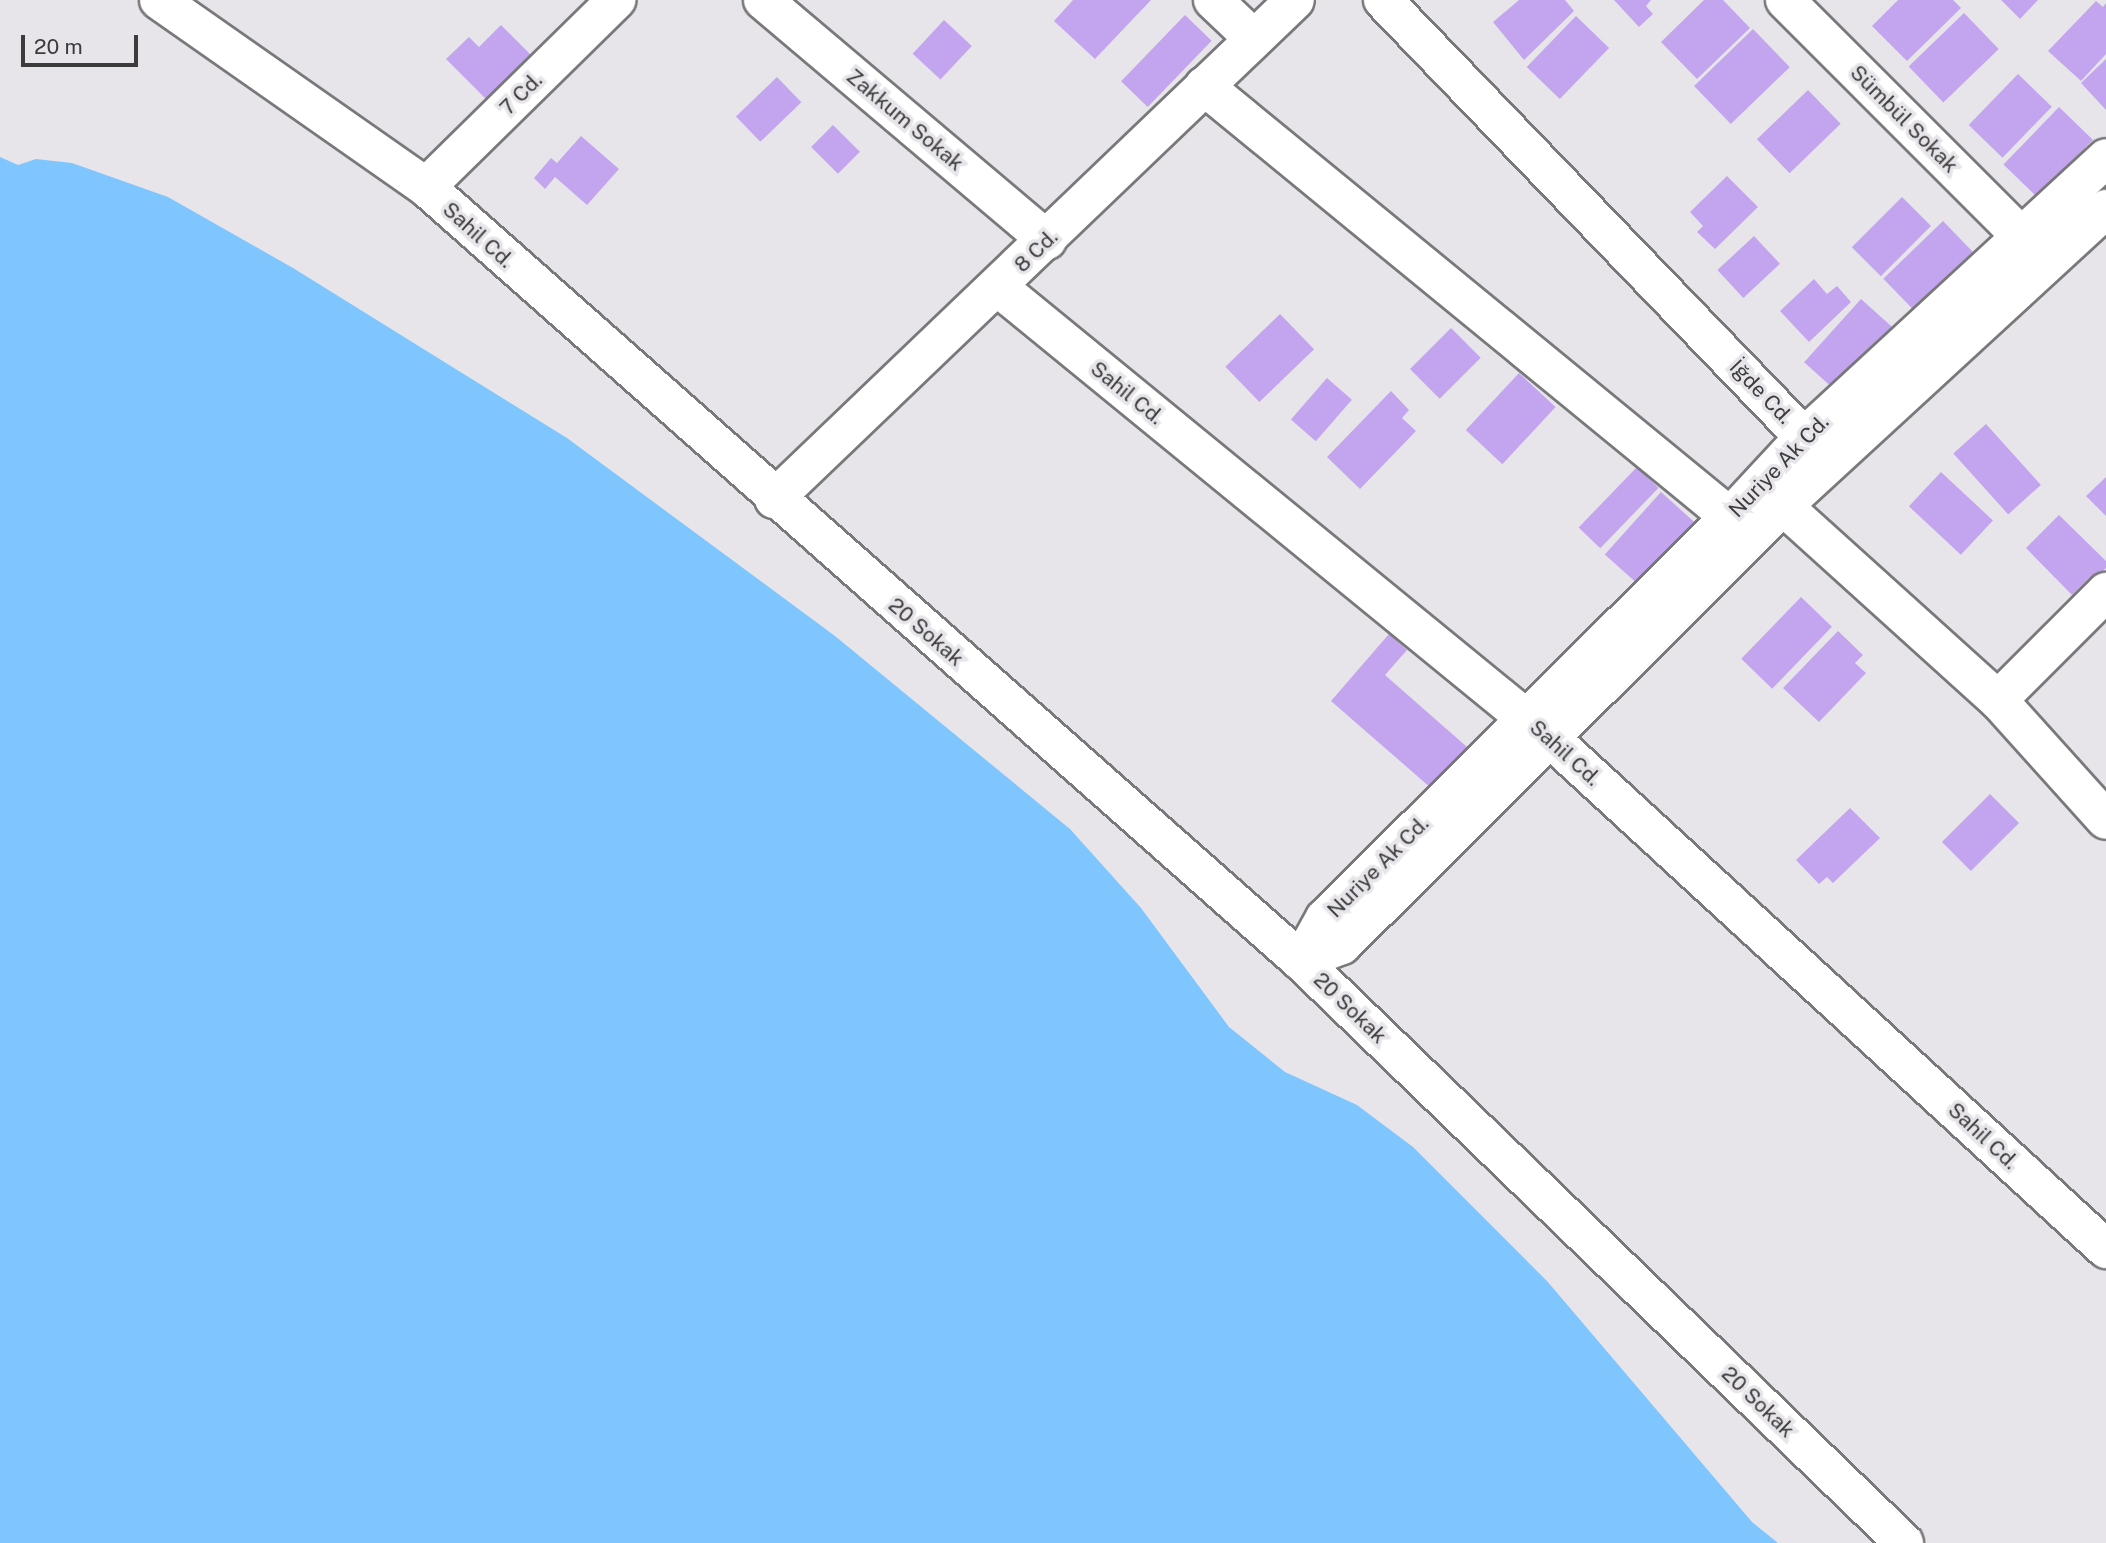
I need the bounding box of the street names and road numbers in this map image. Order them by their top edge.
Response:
street label: Sümbül Sokak [1845,60,1963,178]
street label: Zakkum Sokak [841,64,969,176]
street label: 7 Cd. [495,68,547,120]
street label: Sahil Cd. [438,197,518,273]
street label: 8 Cd. [1009,224,1063,278]
street label: İğde Cd. [1724,355,1798,429]
street label: Sahil Cd. [1086,356,1168,430]
street label: Nuriye Ak Cd. [1724,409,1834,523]
street label: 20 Sokak [883,593,969,671]
street label: Sahil Cd. [1525,715,1605,791]
street label: Nuriye Ak Cd. [1322,811,1434,923]
street label: 20 Sokak [1308,967,1392,1049]
street label: Sahil Cd. [1943,1097,2023,1175]
street label: 20 Sokak [1716,1361,1800,1443]

